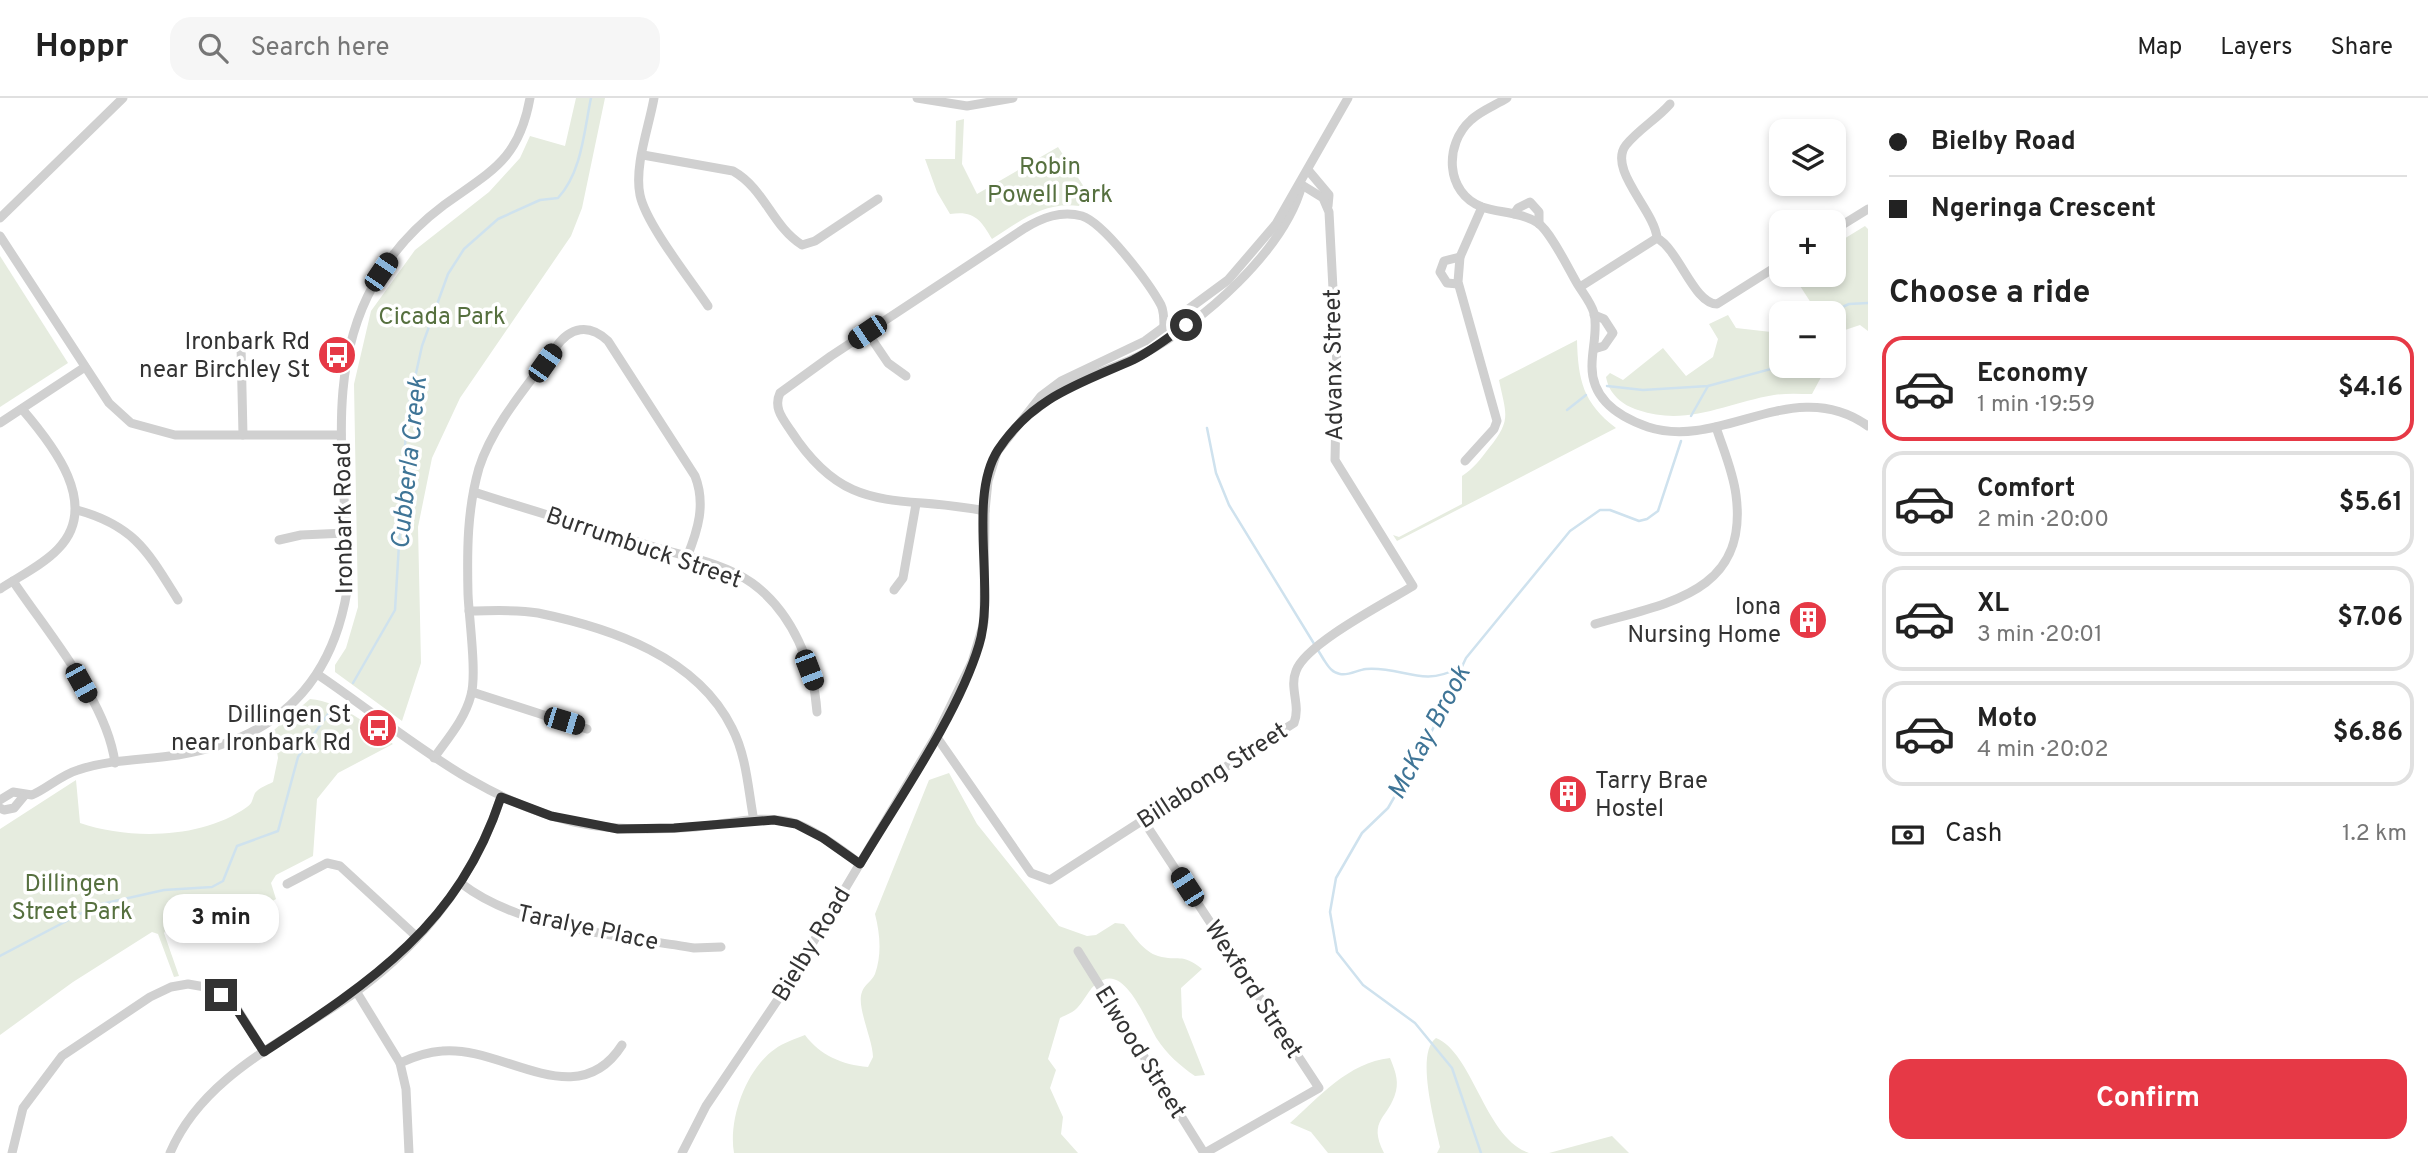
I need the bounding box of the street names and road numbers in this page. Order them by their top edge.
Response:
street label: Advanx Street [1319,289,1351,441]
street label: Ironbark Road [329,442,361,594]
street label: Burrumbuck Street [542,501,745,596]
street label: Billabong Street [1132,717,1294,836]
street label: Bielby Road [767,882,859,1008]
street label: Taralye Place [514,899,661,959]
street label: Wexford Street [1197,915,1308,1065]
street label: Elwood Street [1087,981,1192,1125]

